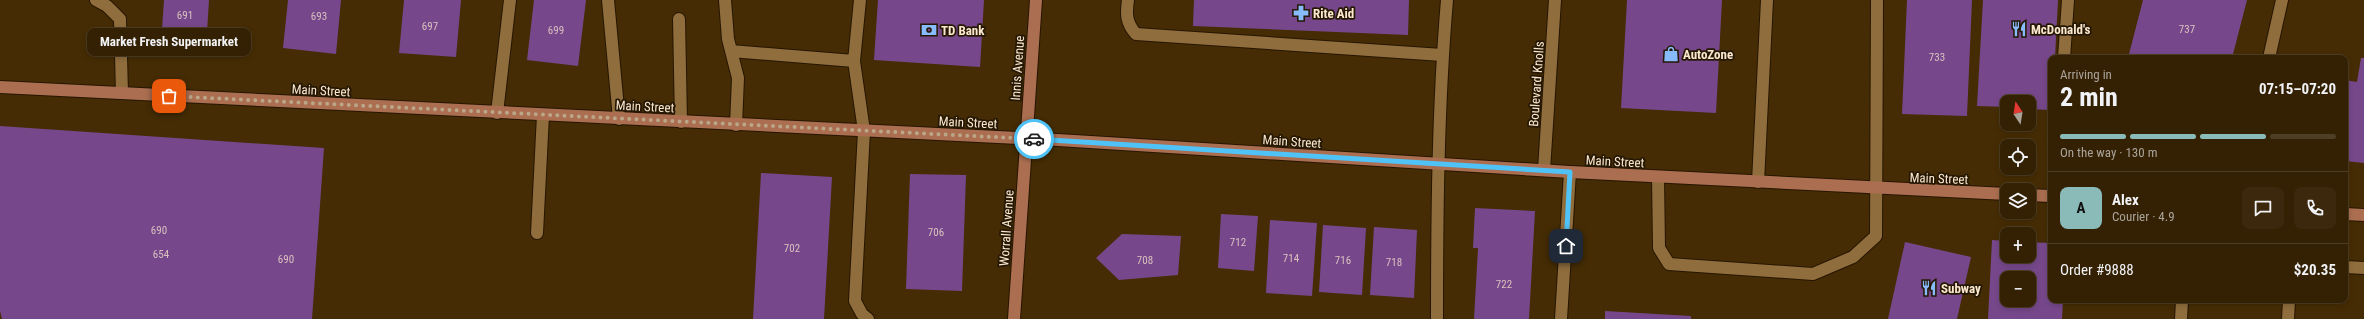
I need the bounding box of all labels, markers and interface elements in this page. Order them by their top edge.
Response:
pharmacy icon: Rite Aid [1292,4,1310,22]
place label: Rite Aid [1313,6,1354,21]
house number: 691 [177,9,193,22]
house number: 693 [311,10,327,23]
house number: 697 [422,20,438,33]
restaurant icon: McDonald's [2010,20,2028,38]
bank icon: TD Bank [920,21,938,39]
place label: McDonald's [2031,22,2090,37]
place label: TD Bank [941,23,985,38]
house number: 737 [2179,23,2195,36]
house number: 699 [548,24,564,37]
callout: Market Fresh Supermarket [87,28,251,56]
text: Market Fresh Supermarket [100,34,238,49]
street label: Innis Avenue [1008,35,1027,101]
street label: Boulevard Knolls [1526,41,1547,127]
shop icon: AutoZone [1662,45,1680,63]
place label: AutoZone [1683,47,1733,62]
house number: 733 [1929,51,1945,64]
text: Arriving in [2060,67,2112,82]
pin [152,79,186,113]
text: 07:15–07:20 [2259,80,2336,98]
street label: Main Street [291,81,351,100]
text: 2 min [2060,82,2118,112]
icon: bag [158,85,180,107]
north arrow [2000,95,2036,131]
map controls [2000,95,2036,307]
street label: Main Street [615,97,675,116]
street label: Main Street [938,113,998,132]
courier [1014,119,1054,159]
icon: car [1023,128,1045,150]
street label: Main Street [1262,132,1322,151]
button: locate [2000,139,2036,175]
text: On the way · 130 m [2060,145,2157,160]
street label: Main Street [1585,152,1645,171]
street label: Main Street [1909,170,1969,187]
button: layers [2000,183,2036,219]
button: chat [2242,187,2284,229]
button: phone [2294,187,2336,229]
street label: Worrall Avenue [996,189,1017,267]
text: Alex [2112,191,2139,209]
text: A [2077,199,2085,217]
text: Courier · 4.9 [2112,209,2175,224]
house number: 690 [151,224,167,237]
house number: 706 [928,226,944,239]
button: + [2000,227,2036,263]
pin [1549,229,1583,263]
icon: home [1555,235,1577,257]
house number: 712 [1230,236,1246,249]
house number: 702 [784,242,800,255]
house number: 654 [153,248,170,261]
house number: 714 [1283,252,1300,265]
house number: 690 [278,253,294,266]
house number: 708 [1137,254,1153,267]
house number: 716 [1335,254,1351,267]
house number: 718 [1386,256,1402,269]
text: Order #9888 [2060,261,2134,279]
text: $20.35 [2294,261,2336,279]
button: − [2000,271,2036,307]
house number: 722 [1496,278,1512,291]
restaurant icon: Subway [1920,279,1938,297]
place label: Subway [1941,281,1981,296]

